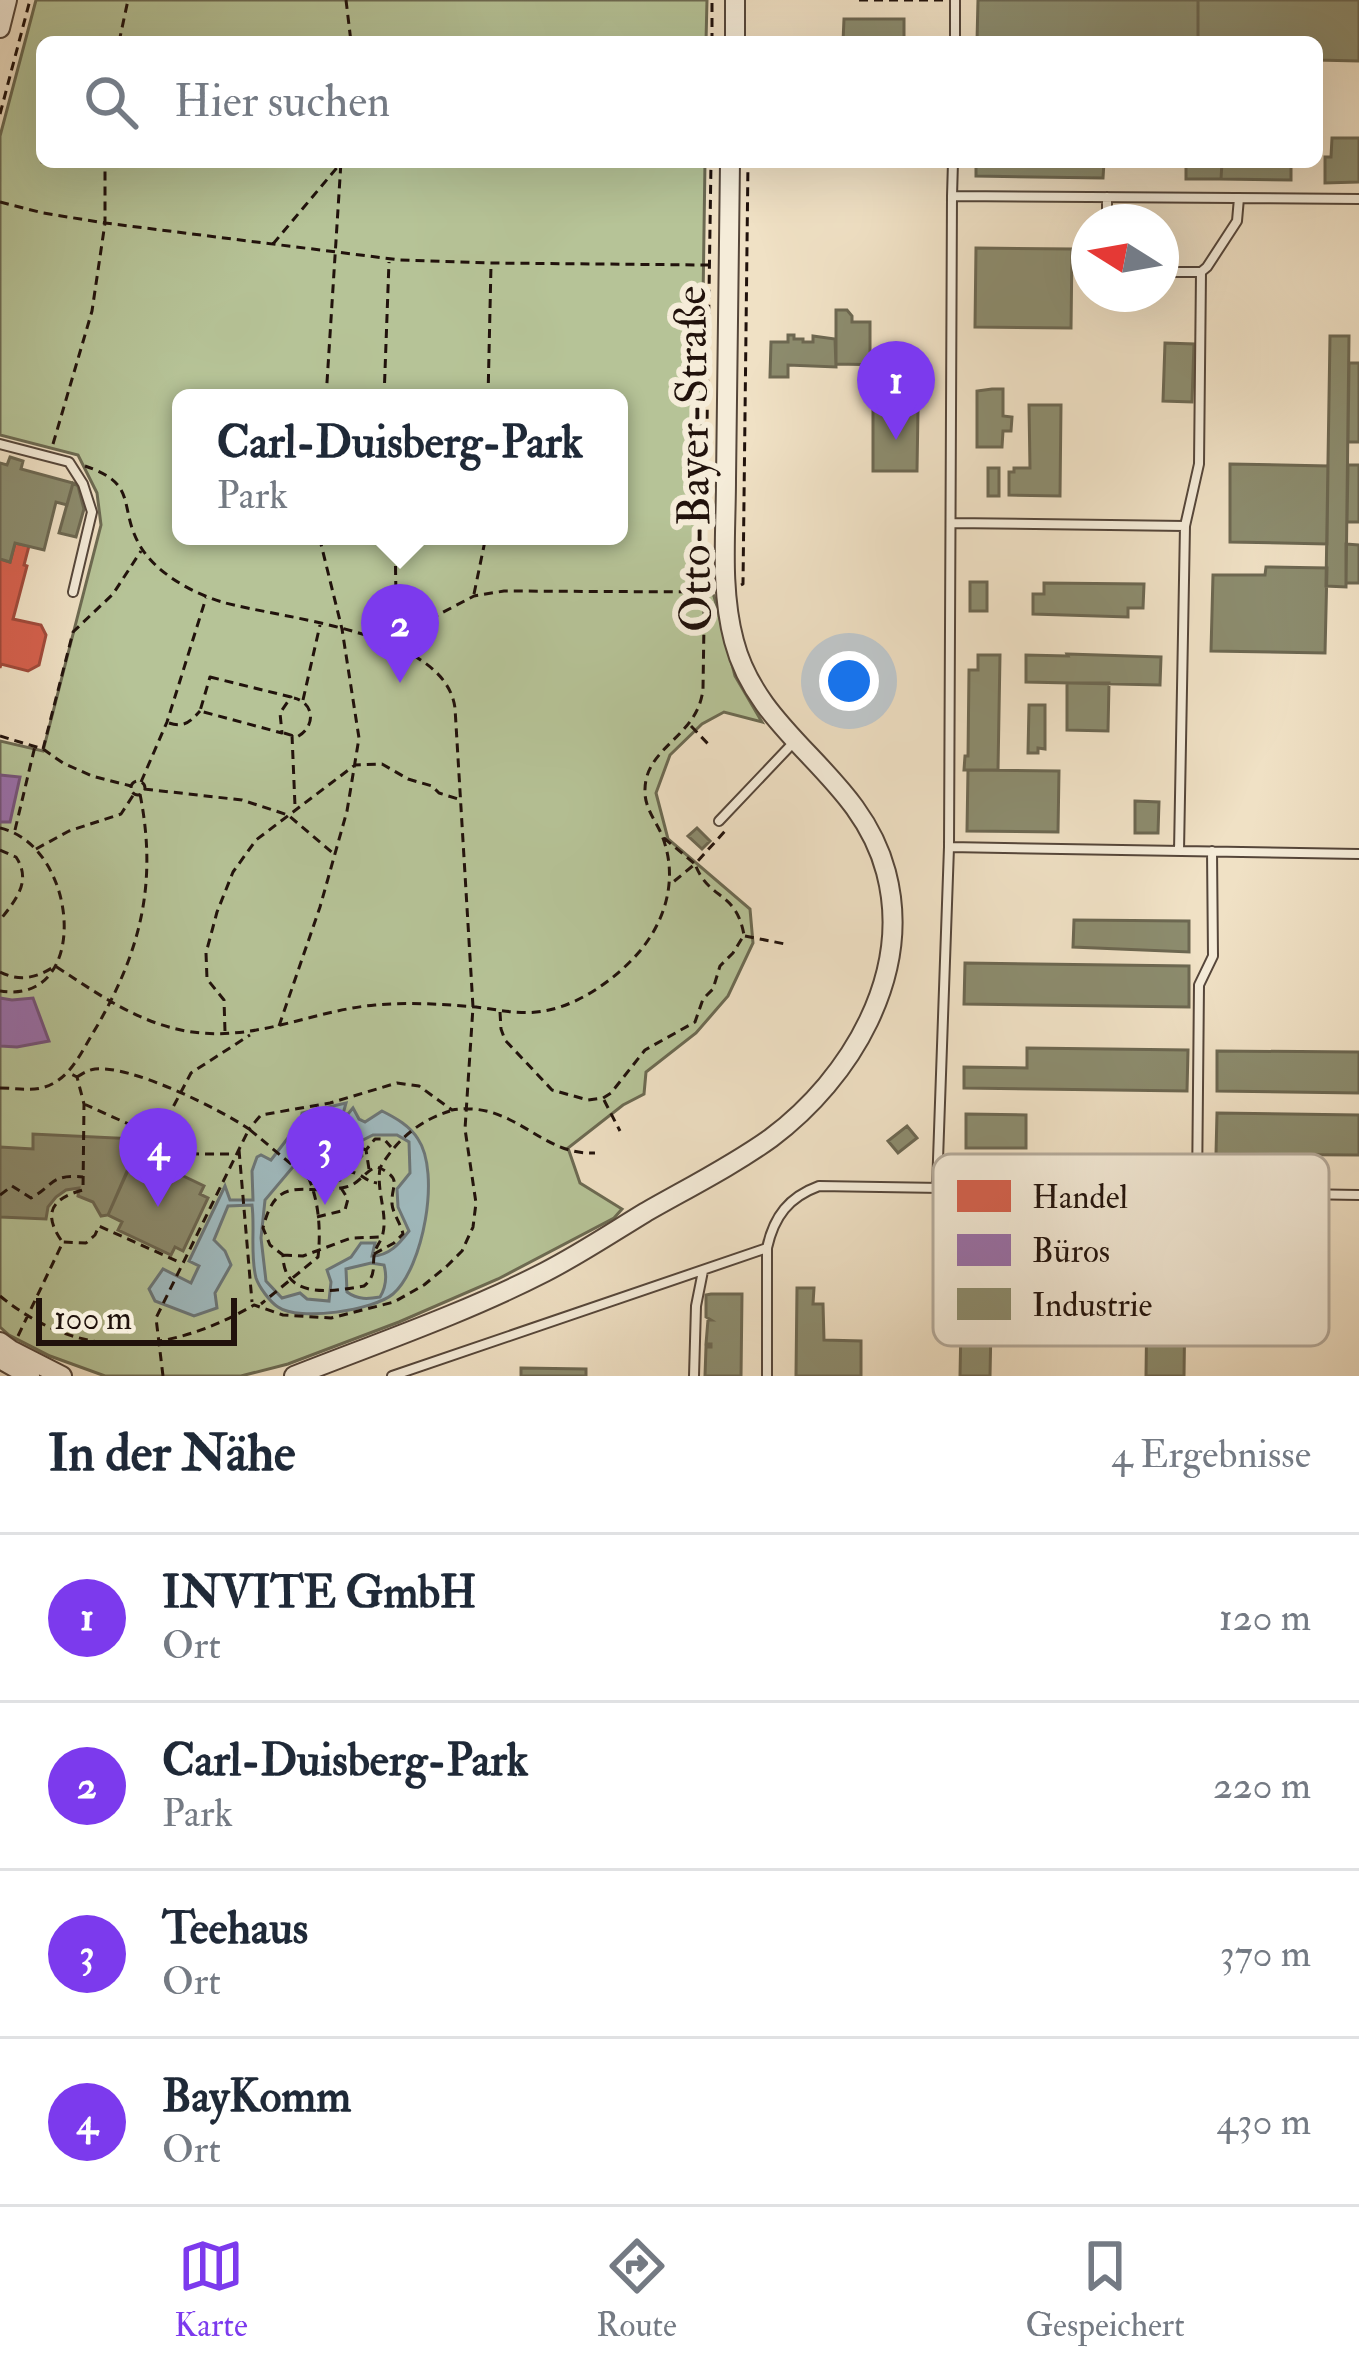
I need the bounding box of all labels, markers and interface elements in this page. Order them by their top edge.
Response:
search box [36,36,1323,168]
icon: search [78,69,144,135]
text: Hier suchen [174,74,390,130]
north arrow [1071,204,1179,312]
street label: Otto-Bayer-Straße [663,286,725,632]
pin: 1 [857,341,935,440]
popup [172,389,628,545]
text: Carl-Duisberg-Park [217,415,583,471]
text: Park [217,471,288,520]
pin: 2 [361,584,439,683]
your location [819,651,879,711]
pin: 3 [286,1106,364,1205]
pin: 4 [119,1108,197,1207]
legend [933,1154,1329,1346]
text: Handel [1032,1177,1129,1218]
text: Büros [1032,1231,1110,1272]
text: Industrie [1032,1285,1153,1326]
scale bar [36,1292,237,1345]
text: 100 m [54,1298,132,1339]
text: In der Nähe [48,1422,295,1486]
text: 4 Ergebnisse [1111,1430,1311,1479]
text: INVITE GmbH [162,1565,476,1621]
text: 1 [80,1593,94,1642]
text: 120 m [1219,1593,1311,1642]
text: Ort [162,1621,221,1670]
text: Carl-Duisberg-Park [162,1733,528,1789]
text: 2 [77,1761,97,1810]
text: 220 m [1213,1761,1311,1810]
text: Park [162,1789,233,1838]
text: Teehaus [162,1901,308,1957]
text: 3 [80,1929,94,1978]
text: 370 m [1220,1929,1311,1978]
text: Ort [162,1957,221,2006]
text: BayKomm [162,2069,351,2125]
text: 4 [76,2097,98,2146]
text: 430 m [1217,2097,1311,2146]
text: Ort [162,2125,221,2174]
tab: Karte [174,2233,248,2346]
tab: Route [596,2233,677,2346]
tab: Gespeichert [1025,2233,1185,2346]

